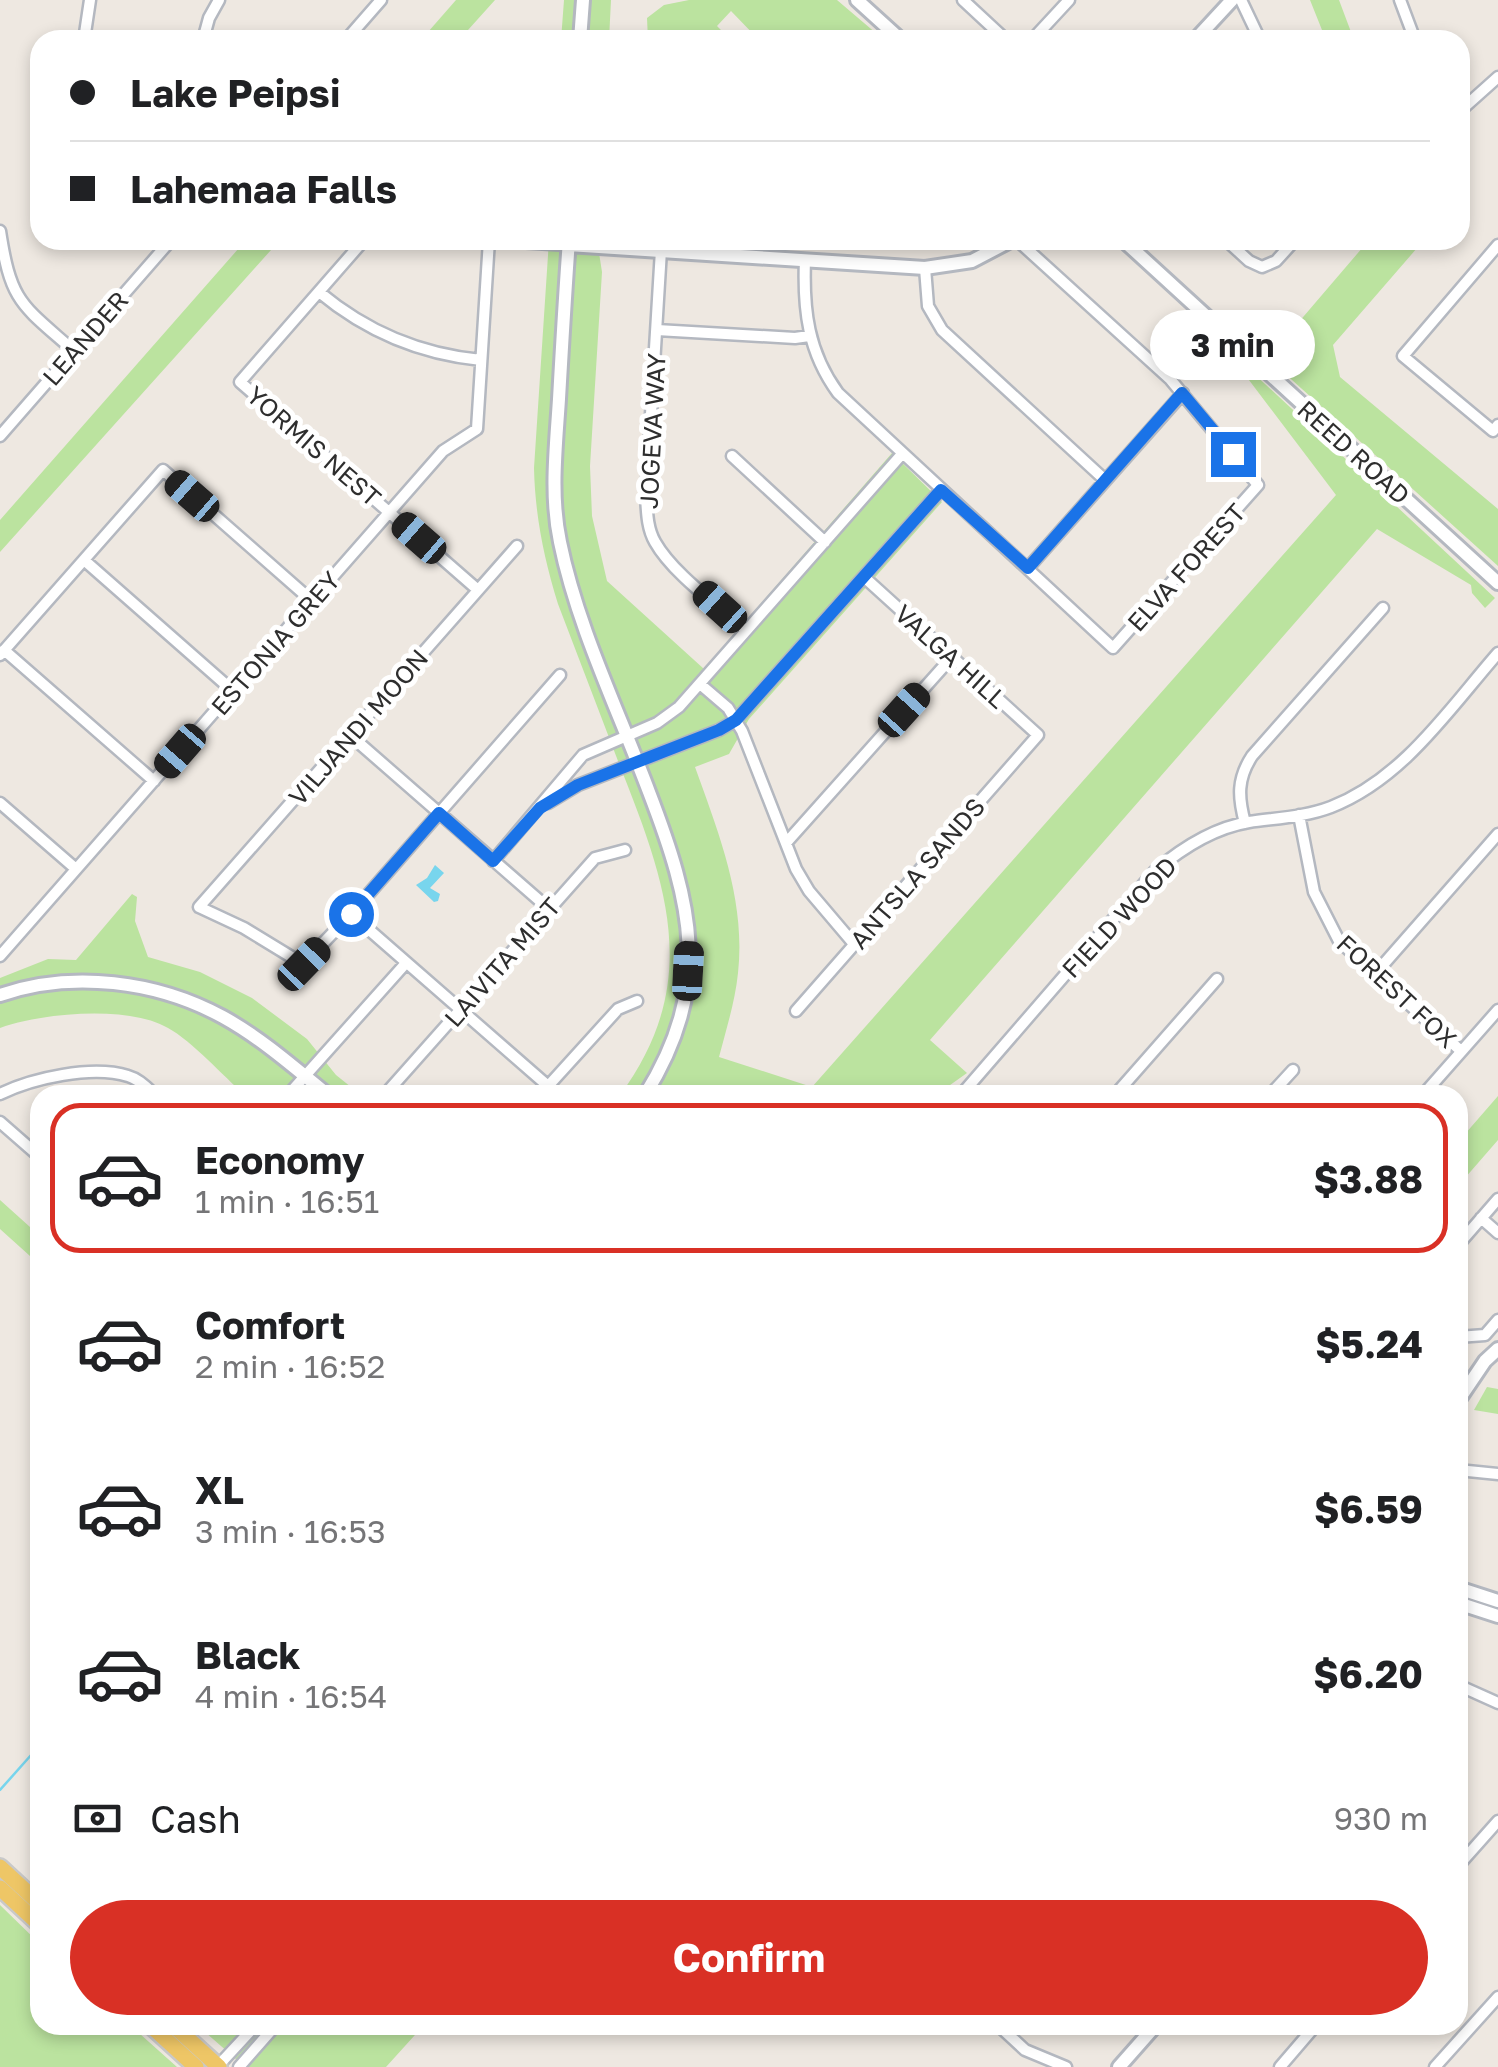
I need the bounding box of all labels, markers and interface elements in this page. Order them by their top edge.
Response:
text: Lake Peipsi [130,70,340,115]
text: Lahemaa Falls [130,166,397,211]
street label: LEANDER [36,284,134,392]
callout: 3 min [1150,309,1316,379]
text: 3 min [1191,326,1274,364]
street label: JOGEVA WAY [632,352,672,510]
street label: YORMIS NEST [240,379,388,513]
street label: REED ROAD [1291,393,1417,511]
route end [1211,432,1256,477]
car [160,465,224,527]
street label: ELVA FOREST [1121,497,1251,637]
car [387,507,451,569]
street label: ESTONIA GREY [204,565,346,721]
car [688,576,752,638]
street label: VALGA HILL [889,598,1013,714]
street label: VILJANDI MOON [282,642,434,812]
car [873,678,935,742]
car [149,719,211,783]
street label: ANTSLA SANDS [843,791,991,955]
street label: FIELD WOOD [1055,850,1183,984]
street label: LAIVITA MIST [437,891,567,1033]
route start [329,892,374,937]
street label: FOREST FOX [1331,928,1463,1054]
car [272,932,336,996]
car [671,940,705,1002]
icon: car [75,1133,165,1223]
text: Economy [195,1137,364,1182]
text: $3.88 [1314,1156,1423,1201]
text: 1 min · 16:51 [195,1182,379,1220]
icon: car [75,1298,165,1388]
text: Comfort [195,1302,345,1347]
text: $5.24 [1315,1321,1423,1366]
text: 2 min · 16:52 [195,1347,385,1385]
icon: car [75,1463,165,1553]
text: XL [195,1467,244,1512]
text: $6.59 [1314,1486,1423,1531]
text: 3 min · 16:53 [195,1512,386,1550]
icon: car [75,1628,165,1718]
text: Black [195,1632,300,1677]
text: $6.20 [1313,1651,1423,1696]
text: 4 min · 16:54 [195,1677,387,1715]
icon: cash [70,1791,125,1846]
text: Cash [150,1796,241,1841]
text: 930 m [1334,1799,1428,1837]
button: Confirm [70,1900,1428,2015]

